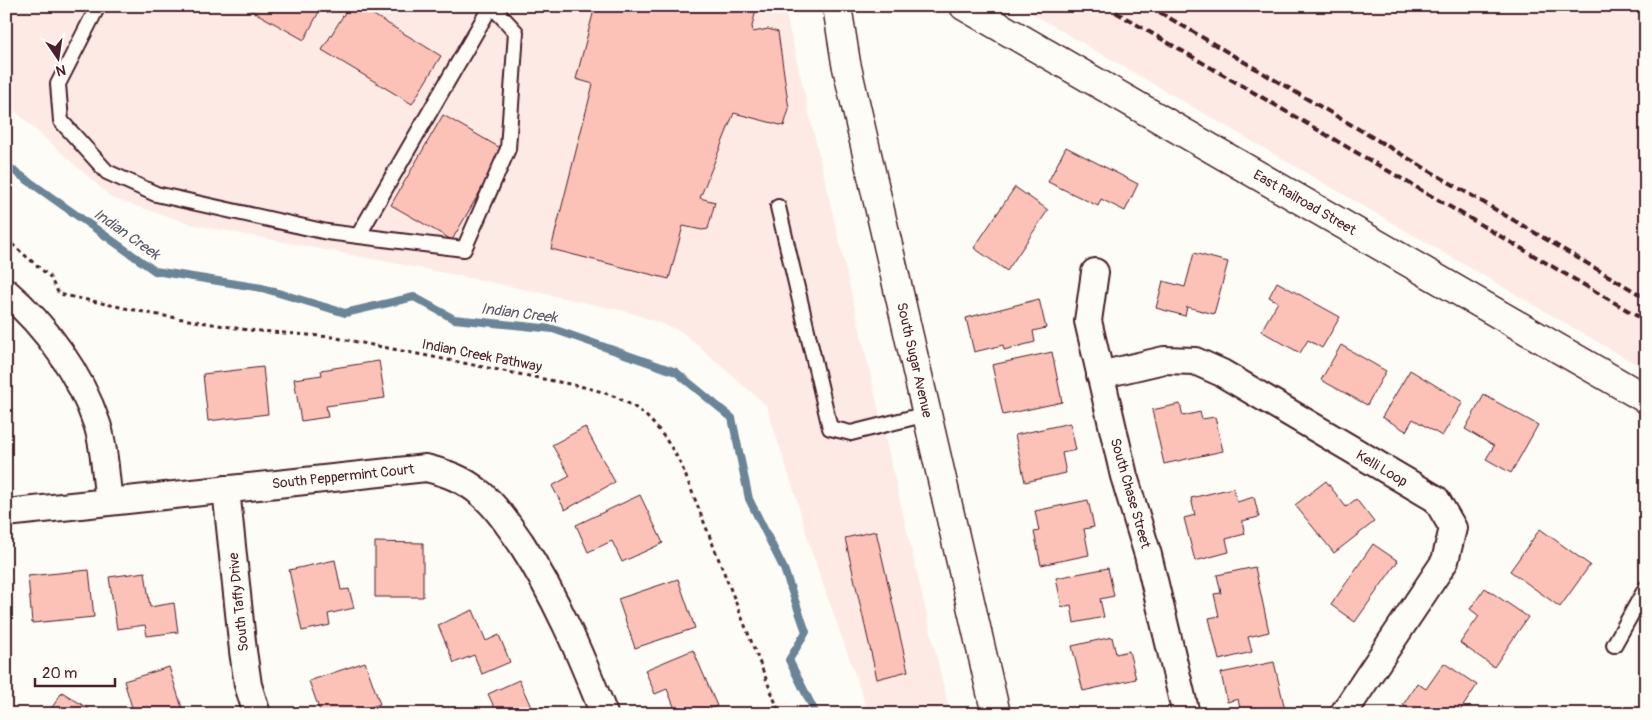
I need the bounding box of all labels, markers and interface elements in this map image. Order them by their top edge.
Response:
north arrow [32,32,82,82]
text: N [54,61,67,80]
street label: East Railroad Street [1250,166,1359,239]
water label: Indian Creek [90,205,165,265]
water label: Indian Creek [480,299,560,328]
street label: South Sugar Avenue [893,301,936,420]
street label: Indian Creek Pathway [421,336,543,375]
street label: South Chase Street [1107,436,1154,551]
street label: Kelli Loop [1353,446,1411,491]
street label: South Peppermint Court [271,461,415,492]
street label: South Taffy Drive [225,552,252,652]
scale bar [35,655,115,687]
text: 20 m [42,664,77,683]

